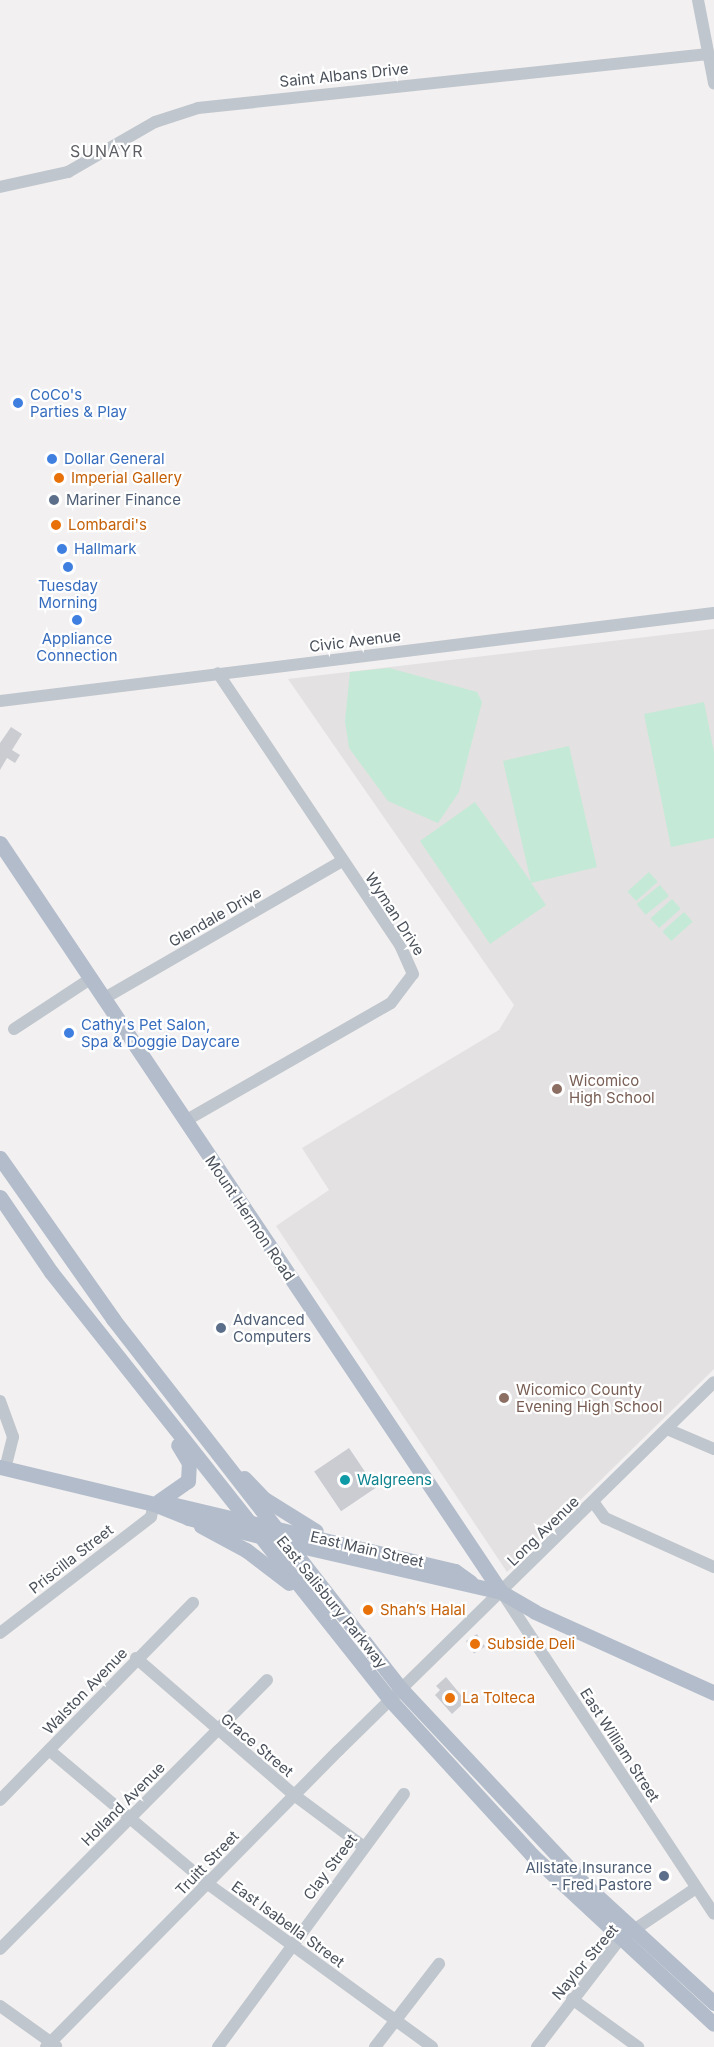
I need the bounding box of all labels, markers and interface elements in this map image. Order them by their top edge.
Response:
street label: Saint Albans Drive [279,59,409,91]
district label: SUNAYR [70,141,144,161]
place label: CoCo's Parties & Play [30,385,127,420]
marker: CoCo's Parties & Play [11,396,25,410]
place label: Dollar General [64,450,165,468]
marker: Dollar General [45,452,59,466]
place label: Imperial Gallery [71,469,182,487]
marker: Imperial Gallery [52,471,66,485]
place label: Mariner Finance [66,491,181,509]
marker: Mariner Finance [47,493,61,507]
place label: Lombardi's [68,516,147,534]
marker: Lombardi's [49,518,63,532]
place label: Hallmark [74,540,137,558]
marker: Hallmark [55,542,69,556]
marker: Tuesday Morning [61,560,75,574]
place label: Tuesday Morning [38,576,98,611]
marker: Appliance Connection [70,613,84,627]
street label: Civic Avenue [308,626,402,656]
place label: Appliance Connection [36,629,118,664]
street label: Wyman Drive [362,869,428,959]
street label: Glendale Drive [166,883,264,951]
place label: Cathy's Pet Salon, Spa & Doggie Daycare [81,1015,240,1050]
marker: Cathy's Pet Salon, Spa & Doggie Daycare [62,1026,76,1040]
place label: Wicomico High School [569,1071,655,1106]
marker: Wicomico High School [550,1082,564,1096]
street label: Mount Hermon Road [202,1152,298,1284]
place label: Advanced Computers [233,1310,311,1345]
marker: Advanced Computers [214,1321,228,1335]
place label: Wicomico County Evening High School [516,1380,662,1415]
marker: Wicomico County Evening High School [497,1391,511,1405]
place label: Walgreens [357,1471,432,1489]
marker: Walgreens [338,1473,352,1487]
street label: Long Avenue [503,1492,583,1570]
street label: Priscilla Street [25,1521,117,1597]
street label: East Main Street [309,1527,425,1571]
street label: East Salisbury Parkway [273,1532,391,1672]
place label: Shah’s Halal [380,1601,466,1619]
marker: Shah’s Halal [361,1603,375,1617]
place label: Subside Deli [487,1635,575,1653]
marker: Subside Deli [468,1637,482,1651]
street label: Walston Avenue [39,1644,131,1738]
street label: East William Street [577,1685,663,1805]
place label: La Tolteca [462,1689,535,1707]
marker: La Tolteca [443,1691,457,1705]
street label: Grace Street [217,1709,297,1781]
street label: Holland Avenue [77,1758,169,1850]
street label: Truitt Street [172,1827,242,1899]
street label: Clay Street [299,1831,361,1903]
place label: Allstate Insurance - Fred Pastore [525,1858,652,1893]
marker: Allstate Insurance - Fred Pastore [657,1869,671,1883]
street label: East Isabella Street [228,1877,348,1971]
street label: Naylor Street [548,1921,622,2003]

